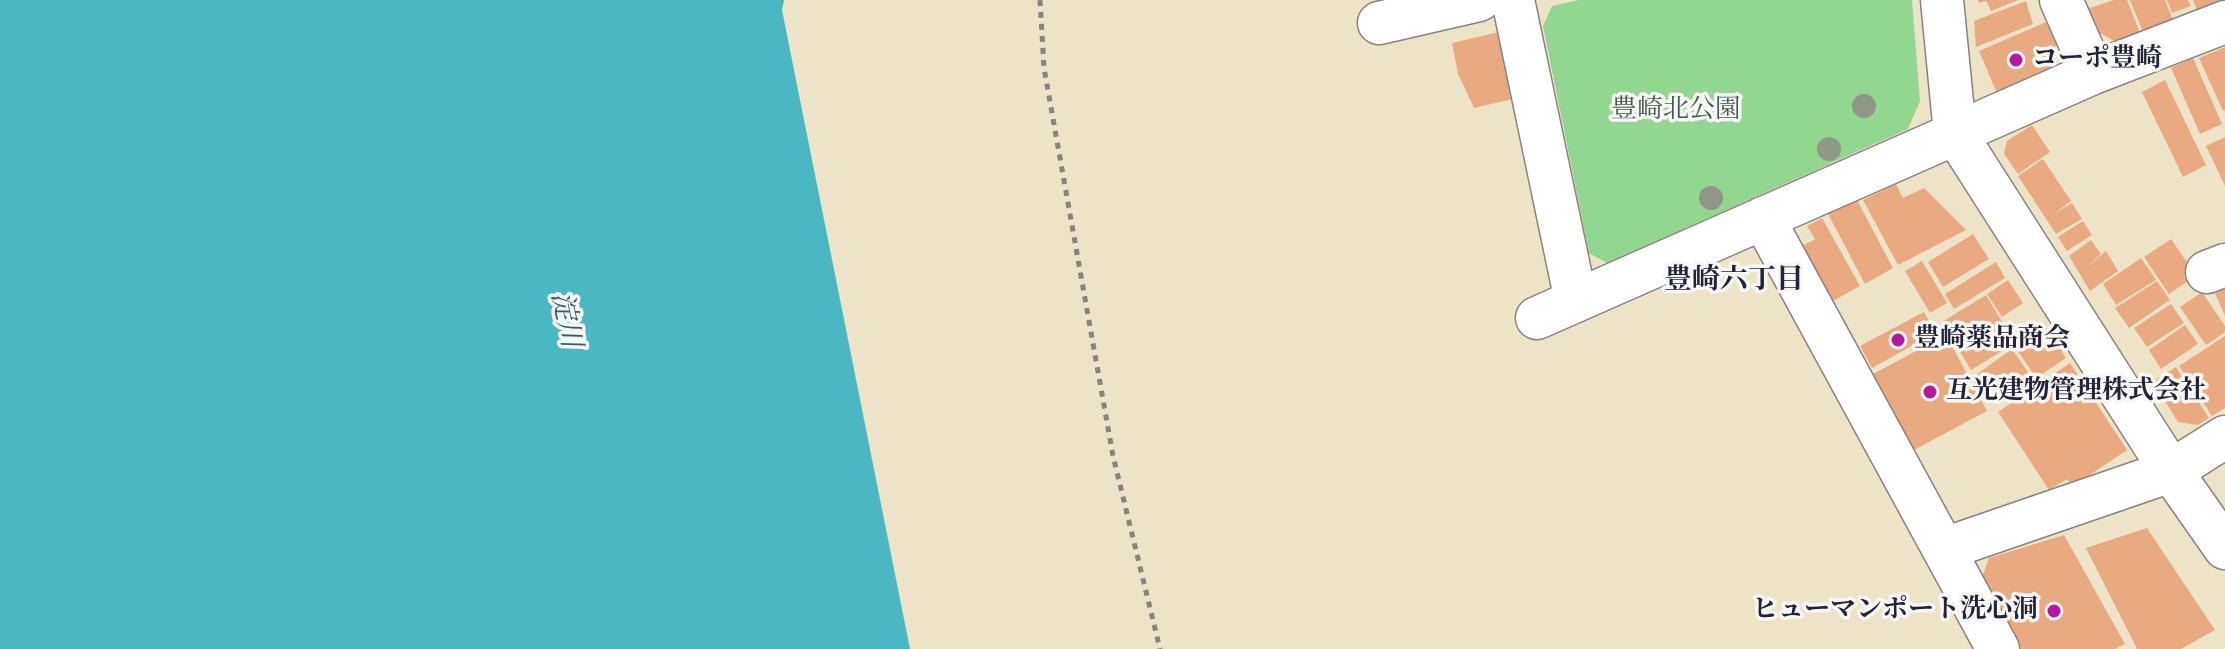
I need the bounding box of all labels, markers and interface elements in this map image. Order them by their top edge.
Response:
place label: コーポ豊崎 [2032,44,2162,76]
marker: コーポ豊崎 [2007,51,2025,69]
park label: 豊崎北公園 [1611,95,1741,127]
district label: 豊崎六丁目 [1664,265,1804,299]
water label: 淀川 [542,289,586,351]
place label: 豊崎薬品商会 [1914,324,2070,356]
marker: 豊崎薬品商会 [1889,331,1907,349]
place label: 互光建物管理株式会社 [1946,376,2206,408]
marker: 互光建物管理株式会社 [1921,383,1939,401]
place label: ヒューマンポート洗心洞 [1752,595,2038,627]
marker: ヒューマンポート洗心洞 [2045,602,2063,620]

